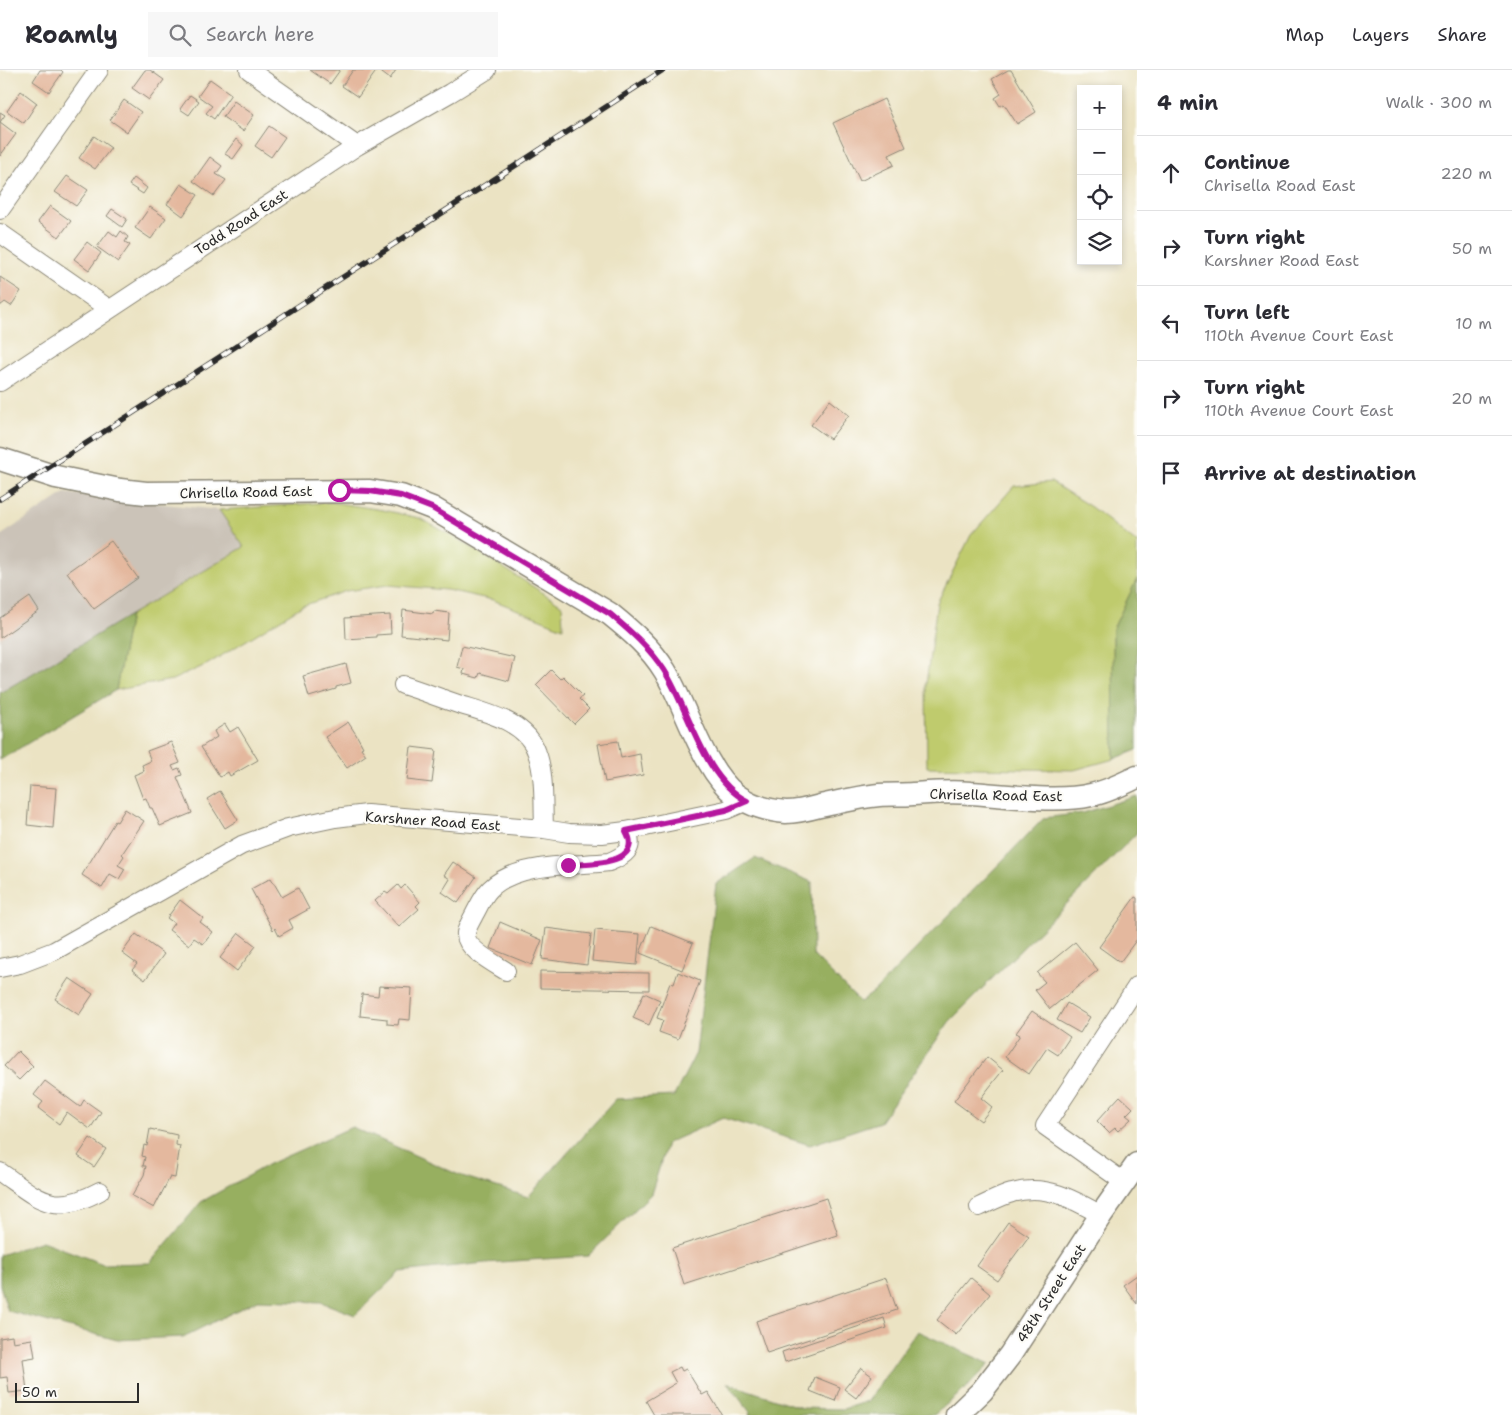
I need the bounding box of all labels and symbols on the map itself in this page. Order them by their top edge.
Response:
street label: Todd Road East [191,185,291,259]
route start [328,479,351,502]
street label: Chrisella Road East [179,482,313,502]
street label: Chrisella Road East [929,785,1063,805]
street label: Karshner Road East [365,807,501,835]
route end [557,854,580,877]
street label: 48th Street East [1012,1240,1090,1346]
scale bar [15,1380,139,1403]

